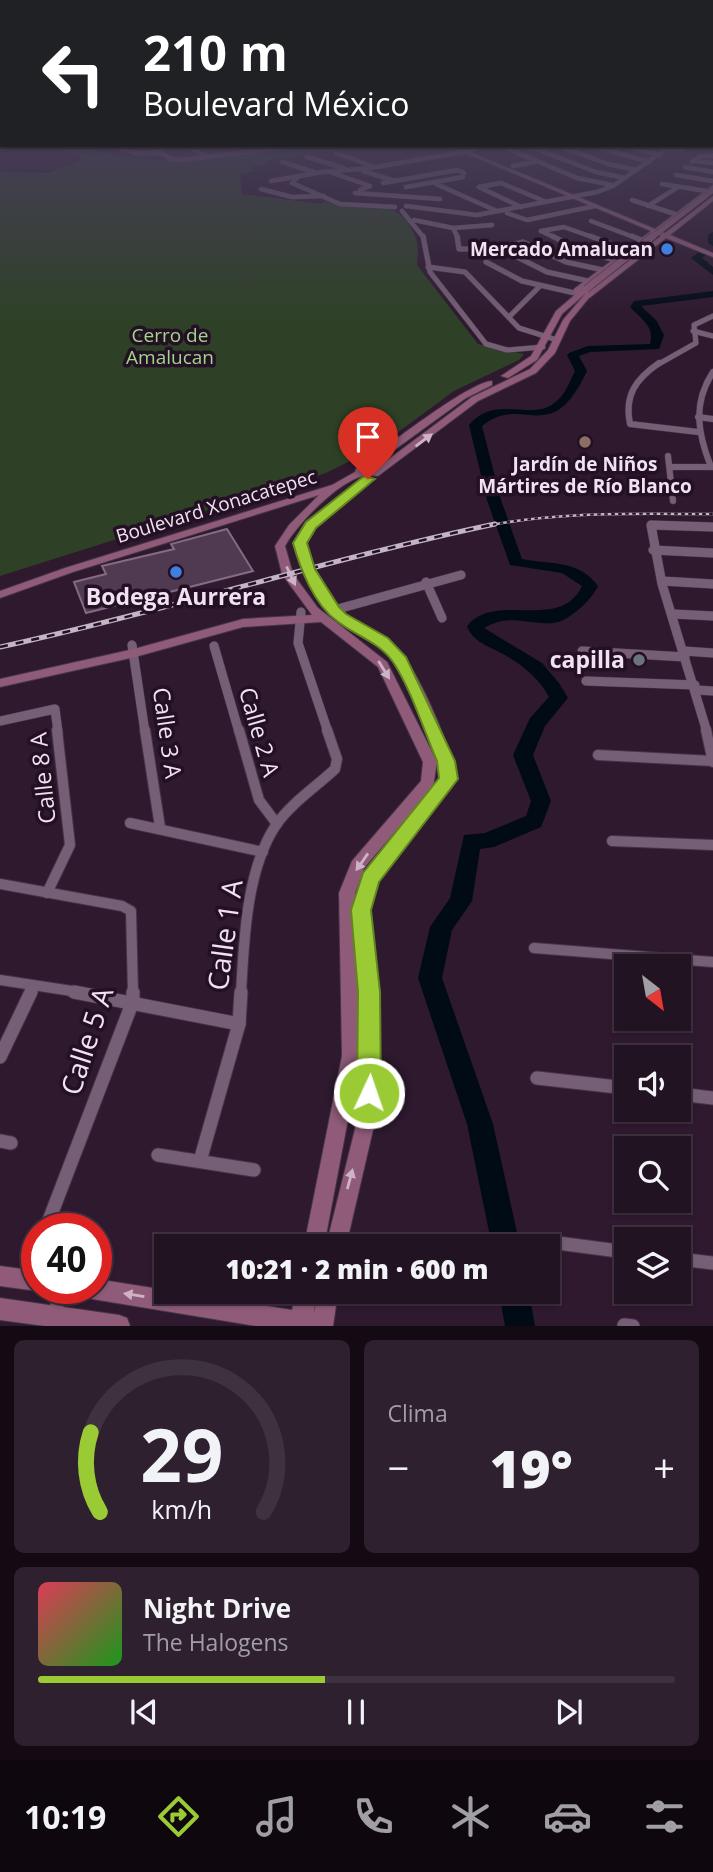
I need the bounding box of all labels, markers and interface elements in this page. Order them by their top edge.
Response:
text: 210 m [143,19,288,85]
icon: left [28,28,119,119]
text: Boulevard México [143,82,409,125]
place label: Mercado Amalucan [470,236,653,262]
marker: Mercado Amalucan [659,241,675,257]
park label: Cerro de Amalucan [126,322,214,370]
pin [338,407,398,479]
icon: arrive [349,418,387,456]
one-way arrow [415,433,433,447]
marker: Jardín de Niños Mártires de Río Blanco [577,434,593,450]
place label: Jardín de Niños Mártires de Río Blanco [478,451,692,499]
street label: Boulevard Xonacatepec [113,463,319,549]
marker: Bodega Aurrera [168,564,184,580]
one-way arrow [285,566,296,586]
place label: Bodega Aurrera [86,580,266,612]
place label: capilla [550,643,625,675]
marker: capilla [631,652,647,668]
one-way arrow [378,660,391,680]
street label: Calle 2 A [232,683,288,781]
street label: Calle 3 A [146,685,190,781]
street label: Calle 8 A [21,731,63,825]
one-way arrow [355,852,368,872]
street label: Calle 1 A [197,877,251,993]
north arrow [614,954,691,1031]
map controls [614,954,691,1304]
street label: Calle 5 A [51,982,121,1100]
button: sound [614,1045,691,1122]
position arrow [332,1056,406,1130]
button: search [614,1136,691,1213]
one-way arrow [345,1168,356,1190]
speed limit sign: 40 [21,1213,112,1304]
button: layers [614,1227,691,1304]
text: 10:21 · 2 min · 600 m [226,1251,488,1287]
one-way arrow [122,1290,144,1301]
text: Clima [388,1397,448,1429]
text: 29 [140,1405,223,1504]
text: 19° [490,1432,573,1503]
text: − [388,1441,409,1493]
text: + [653,1441,675,1493]
text: km/h [151,1492,212,1526]
text: Night Drive [143,1590,291,1626]
text: The Halogens [143,1626,289,1658]
icon: previous [125,1693,163,1731]
icon: pause [337,1693,375,1731]
icon: next [550,1693,588,1731]
icon: directions [154,1792,203,1841]
icon: music [252,1792,301,1841]
icon: phone [349,1792,398,1841]
icon: climate [446,1792,495,1841]
icon: car [543,1792,592,1841]
icon: filters [640,1792,689,1841]
text: 10:19 [24,1795,106,1838]

